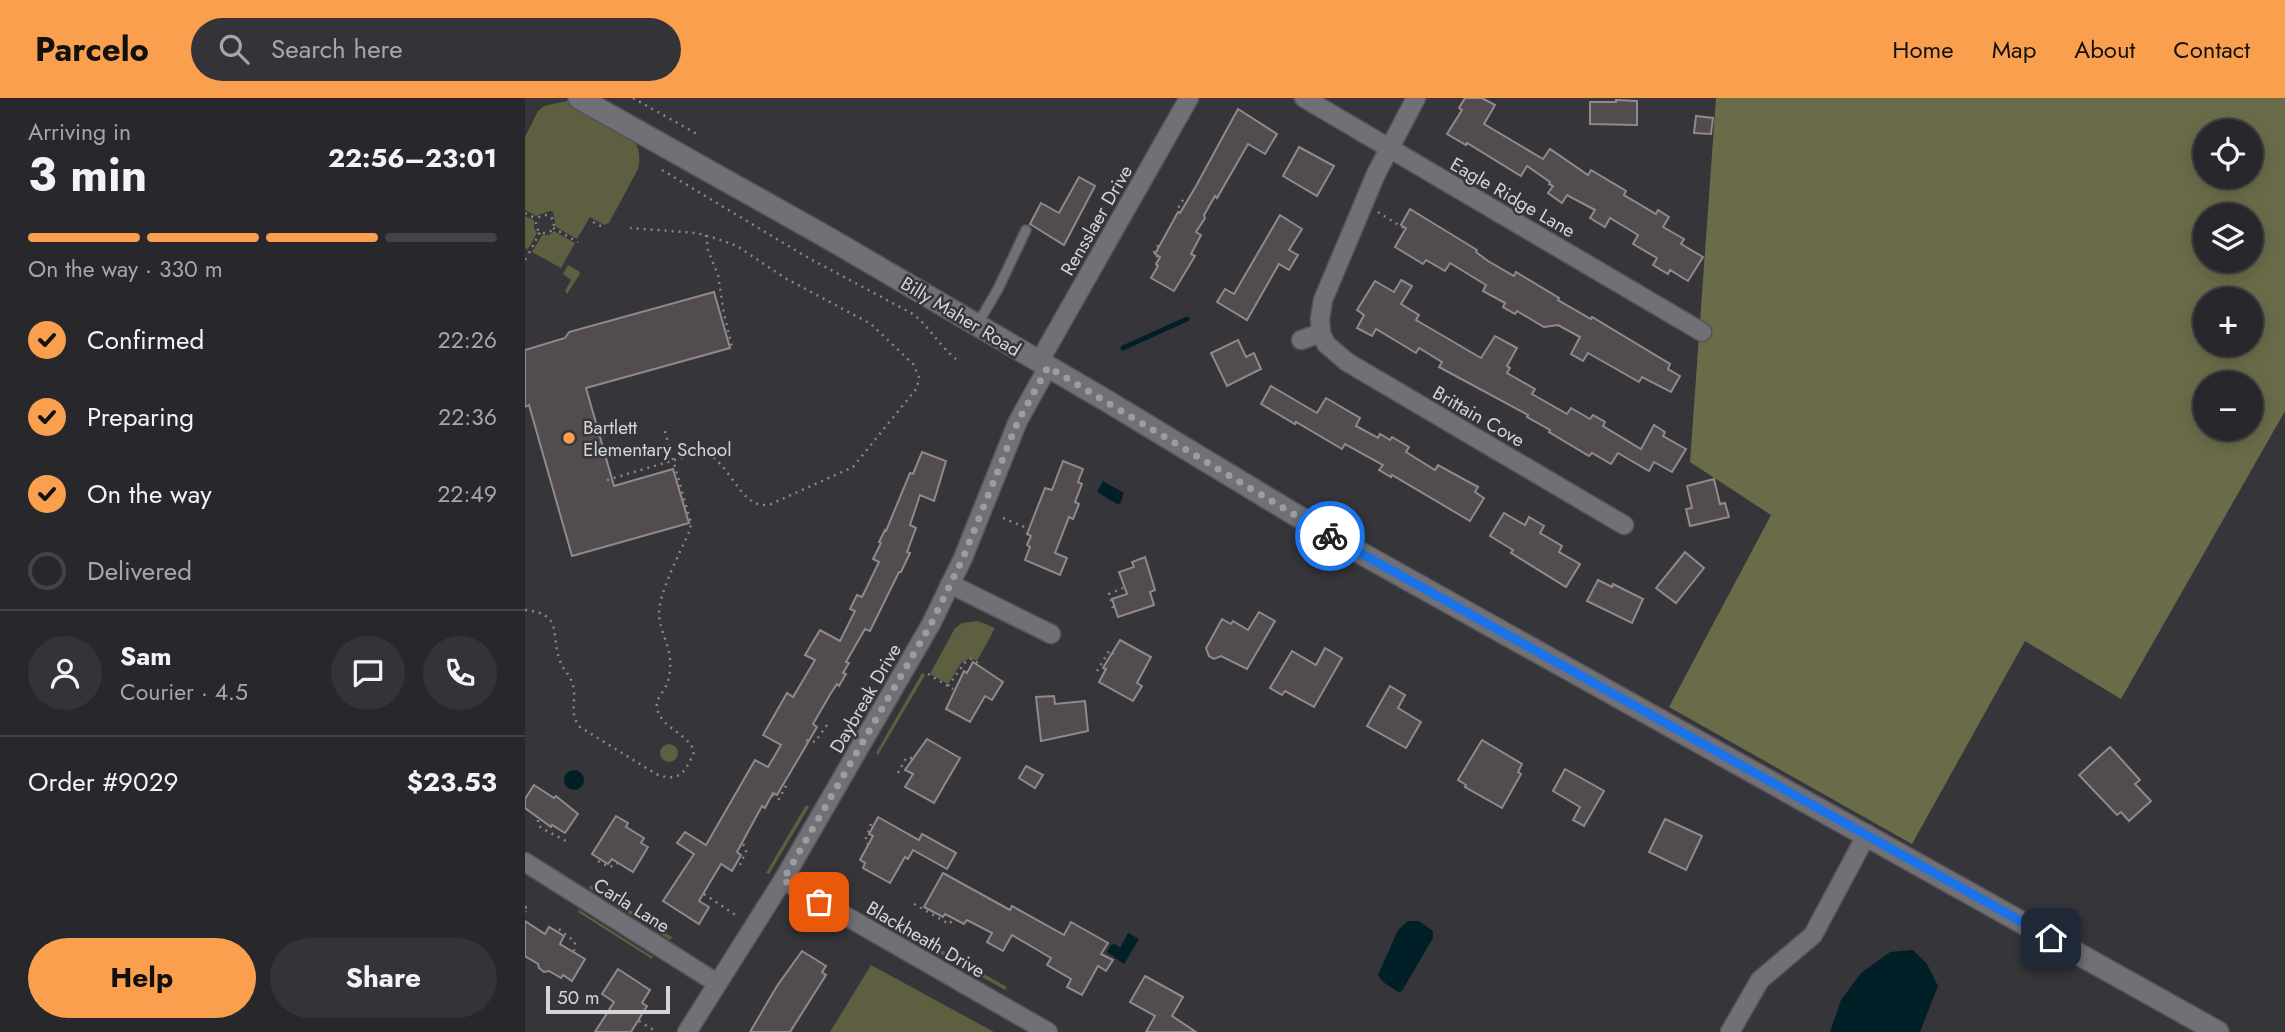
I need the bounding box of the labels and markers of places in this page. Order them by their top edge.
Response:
place label: Bartlett Elementary School [583,414,732,463]
marker: Bartlett Elementary School [561,430,577,446]
pin [789,872,849,932]
pin [2021,908,2081,968]

